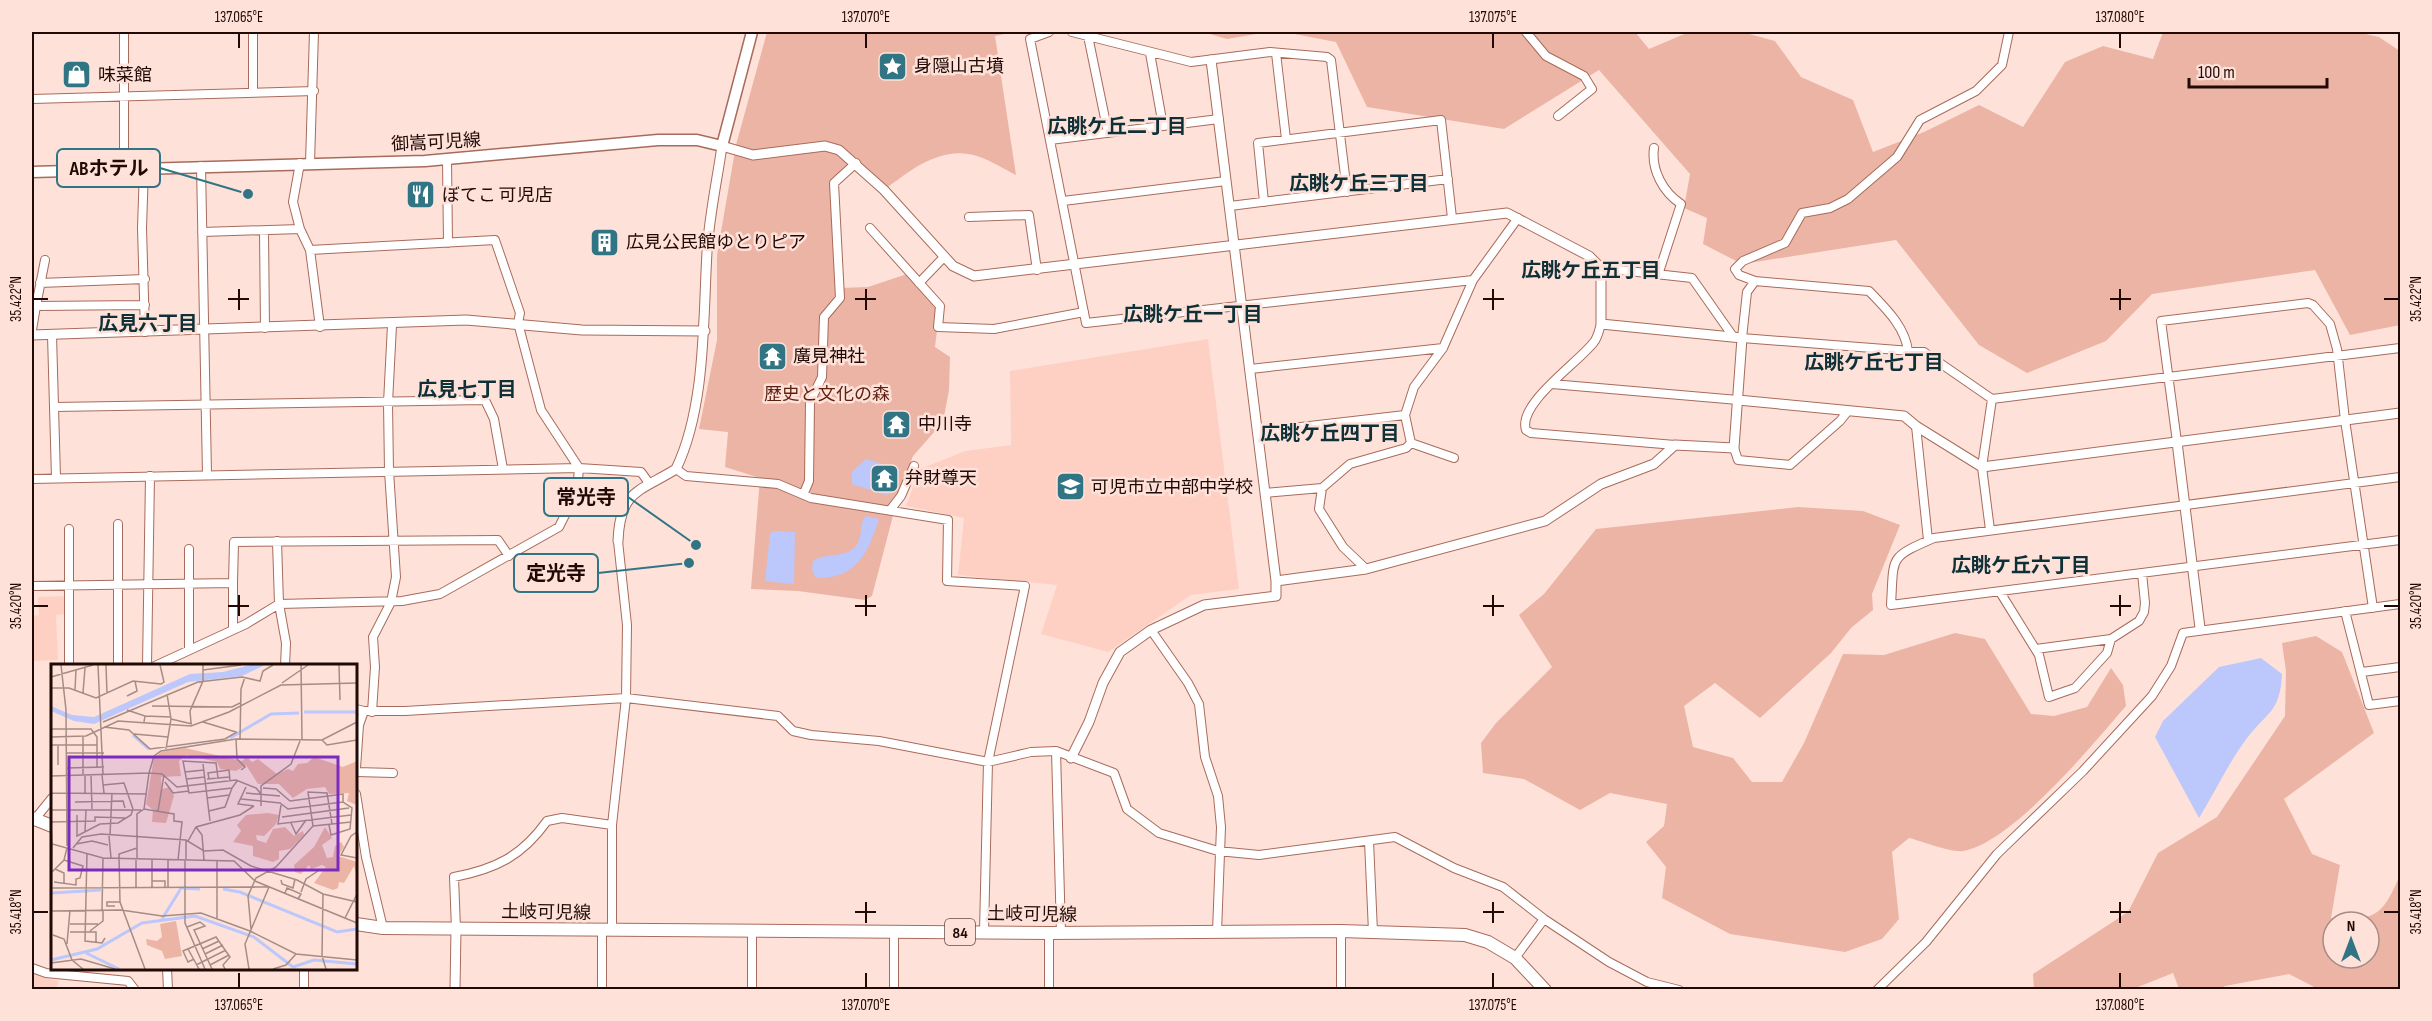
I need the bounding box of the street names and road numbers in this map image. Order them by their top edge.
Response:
street label: 御嵩可児線 [391,130,482,155]
street label: 土岐可児線 [501,901,591,924]
street label: 土岐可児線 [987,903,1077,926]
road number: 84 [945,919,975,945]

